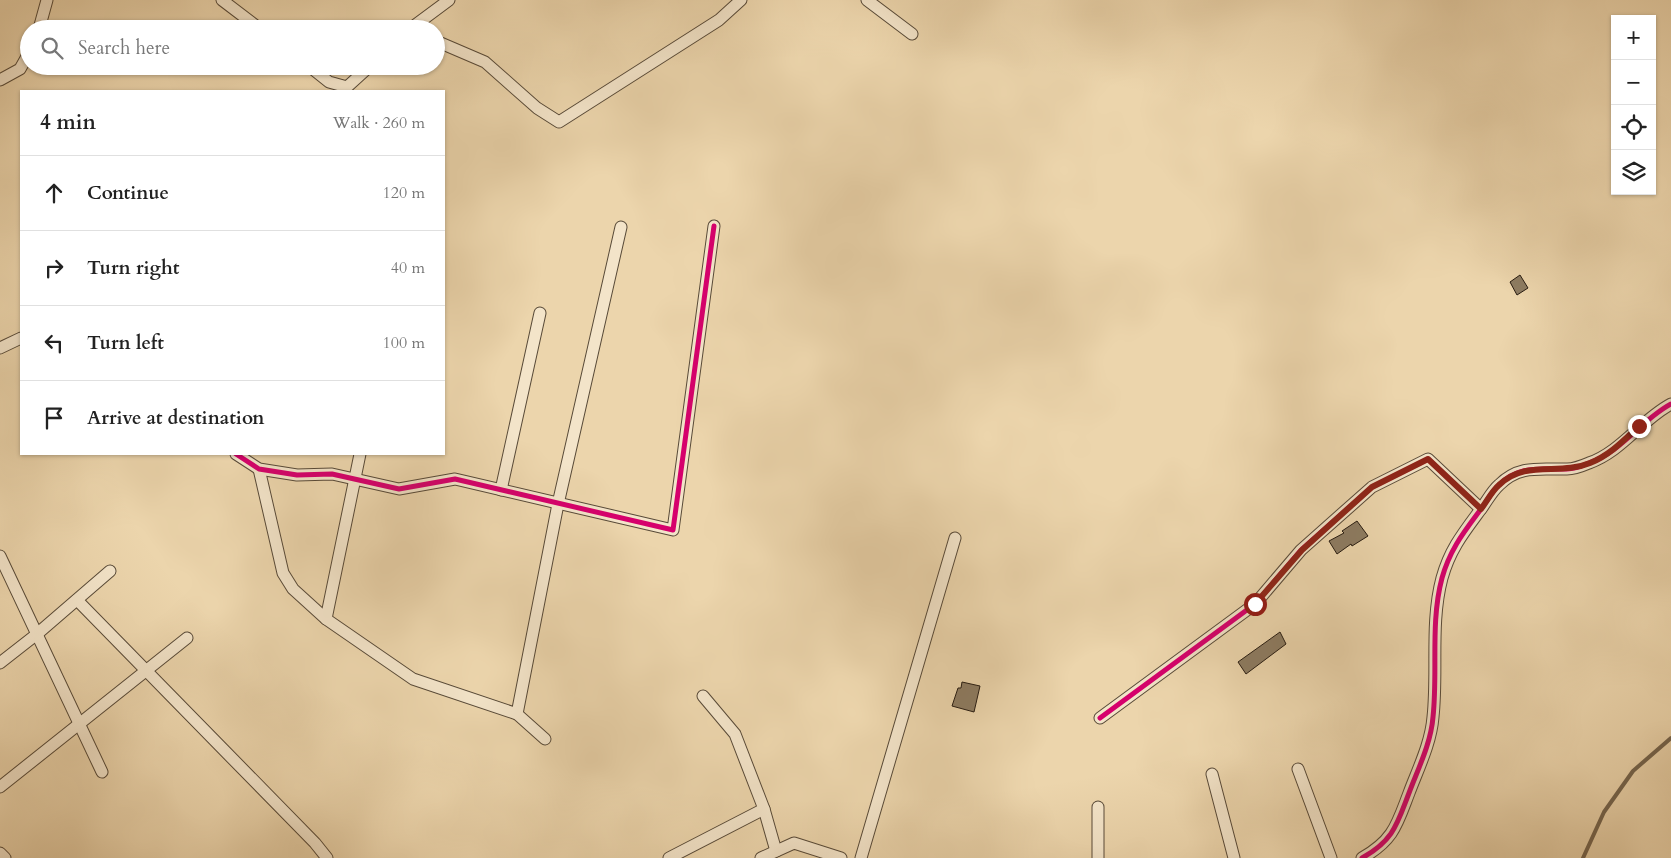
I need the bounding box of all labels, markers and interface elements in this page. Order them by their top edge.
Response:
map controls [1611,15,1656,195]
button: + [1611,15,1656,60]
search box [20,20,445,75]
icon: search [38,34,66,62]
text: Search here [78,35,170,61]
button: − [1611,60,1656,105]
button: locate [1611,105,1656,150]
text: 4 min [40,108,96,137]
text: Walk · 260 m [333,112,425,134]
button: layers [1611,150,1656,195]
icon: ahead [40,179,68,207]
text: Continue [87,180,169,206]
text: 120 m [383,182,425,204]
icon: right [40,254,68,282]
text: Turn right [87,255,179,281]
text: 40 m [391,257,425,279]
icon: left [40,329,68,357]
text: Turn left [87,330,164,356]
text: 100 m [383,332,425,354]
icon: arrive [40,404,68,432]
text: Arrive at destination [87,405,264,431]
route end [1628,415,1651,438]
route start [1244,593,1267,616]

